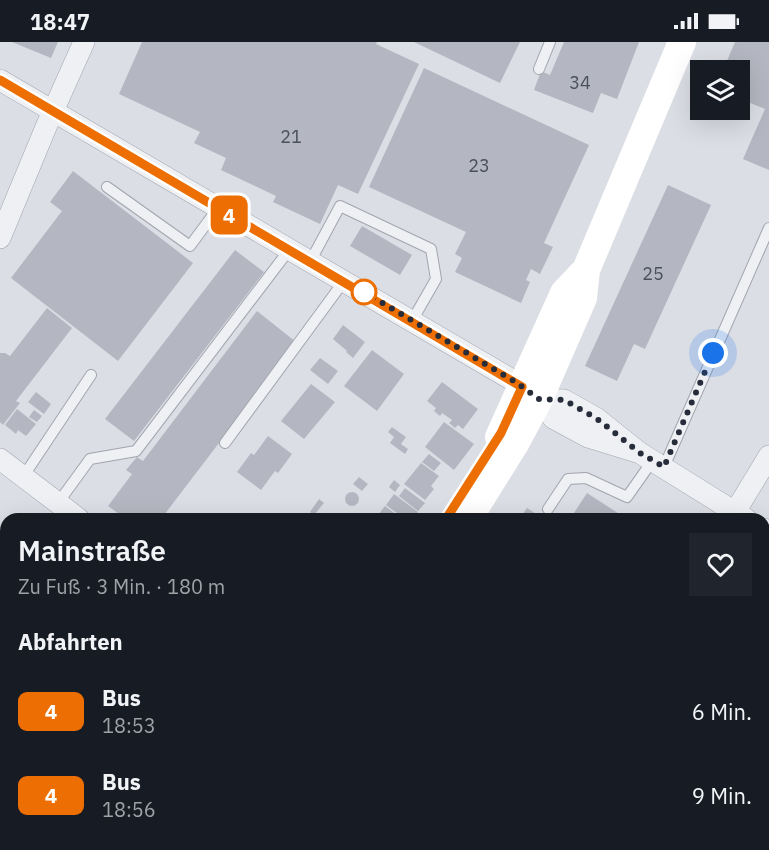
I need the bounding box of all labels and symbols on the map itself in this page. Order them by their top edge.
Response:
house number: 34 [569,71,591,94]
house number: 21 [280,125,302,148]
house number: 23 [468,154,490,177]
line badge: 4 [210,196,248,234]
house number: 25 [642,262,664,285]
unlabelled marker [351,279,377,305]
your location [698,338,728,368]

